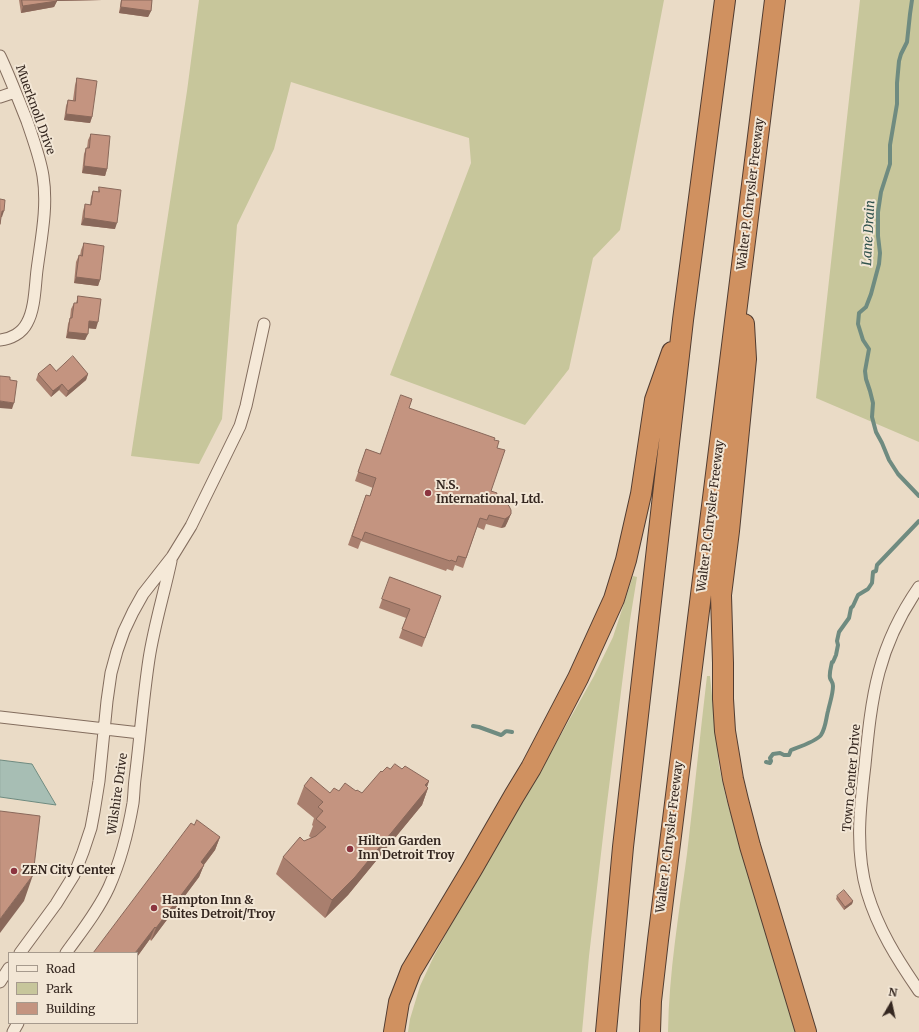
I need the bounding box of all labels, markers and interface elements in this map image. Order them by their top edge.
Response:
street label: Muerknoll Drive [12,63,58,157]
street label: Walter P. Chrysler Freeway [735,117,767,271]
water label: Lane Drain [859,200,879,266]
street label: Walter P. Chrysler Freeway [695,439,727,593]
place label: N.S. International, Ltd. [436,479,544,507]
marker: N.S. International, Ltd. [423,488,433,498]
street label: Town Center Drive [840,724,864,832]
street label: Wilshire Drive [105,752,131,836]
street label: Walter P. Chrysler Freeway [654,760,686,914]
place label: Hilton Garden Inn Detroit Troy [358,835,455,863]
marker: Hilton Garden Inn Detroit Troy [345,844,355,854]
place label: ZEN City Center [22,864,115,878]
marker: ZEN City Center [9,866,19,876]
place label: Hampton Inn & Suites Detroit/Troy [162,894,275,922]
marker: Hampton Inn & Suites Detroit/Troy [149,903,159,913]
legend [8,952,138,1024]
text: Road [46,961,75,976]
text: Park [46,981,73,996]
north arrow [871,984,911,1024]
text: N [887,985,898,1000]
text: Building [46,1001,95,1016]

